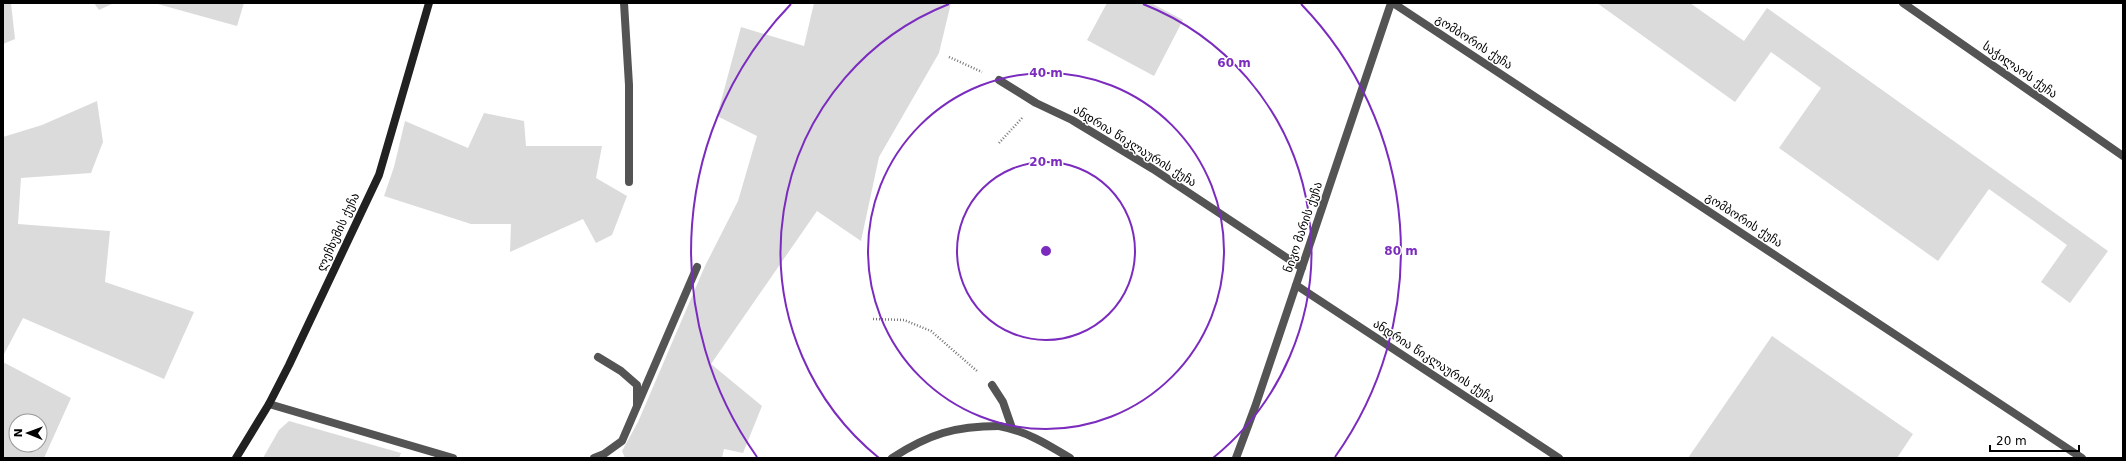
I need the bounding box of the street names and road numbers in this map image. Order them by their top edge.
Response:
street label: გომბორის ქუჩა [1433,12,1515,72]
street label: საჭილაოს ქუჩა [1980,39,2060,101]
street label: ანდრია წიკლაურის ქუჩა [1071,102,1199,190]
street label: ნიკო მარის ქუჩა [1281,180,1325,274]
street label: გომბორის ქუჩა [1703,190,1785,250]
street label: ლეჩხუმის ქუჩა [314,191,362,273]
street label: ანდრია წიკლაურის ქუჩა [1371,316,1497,406]

